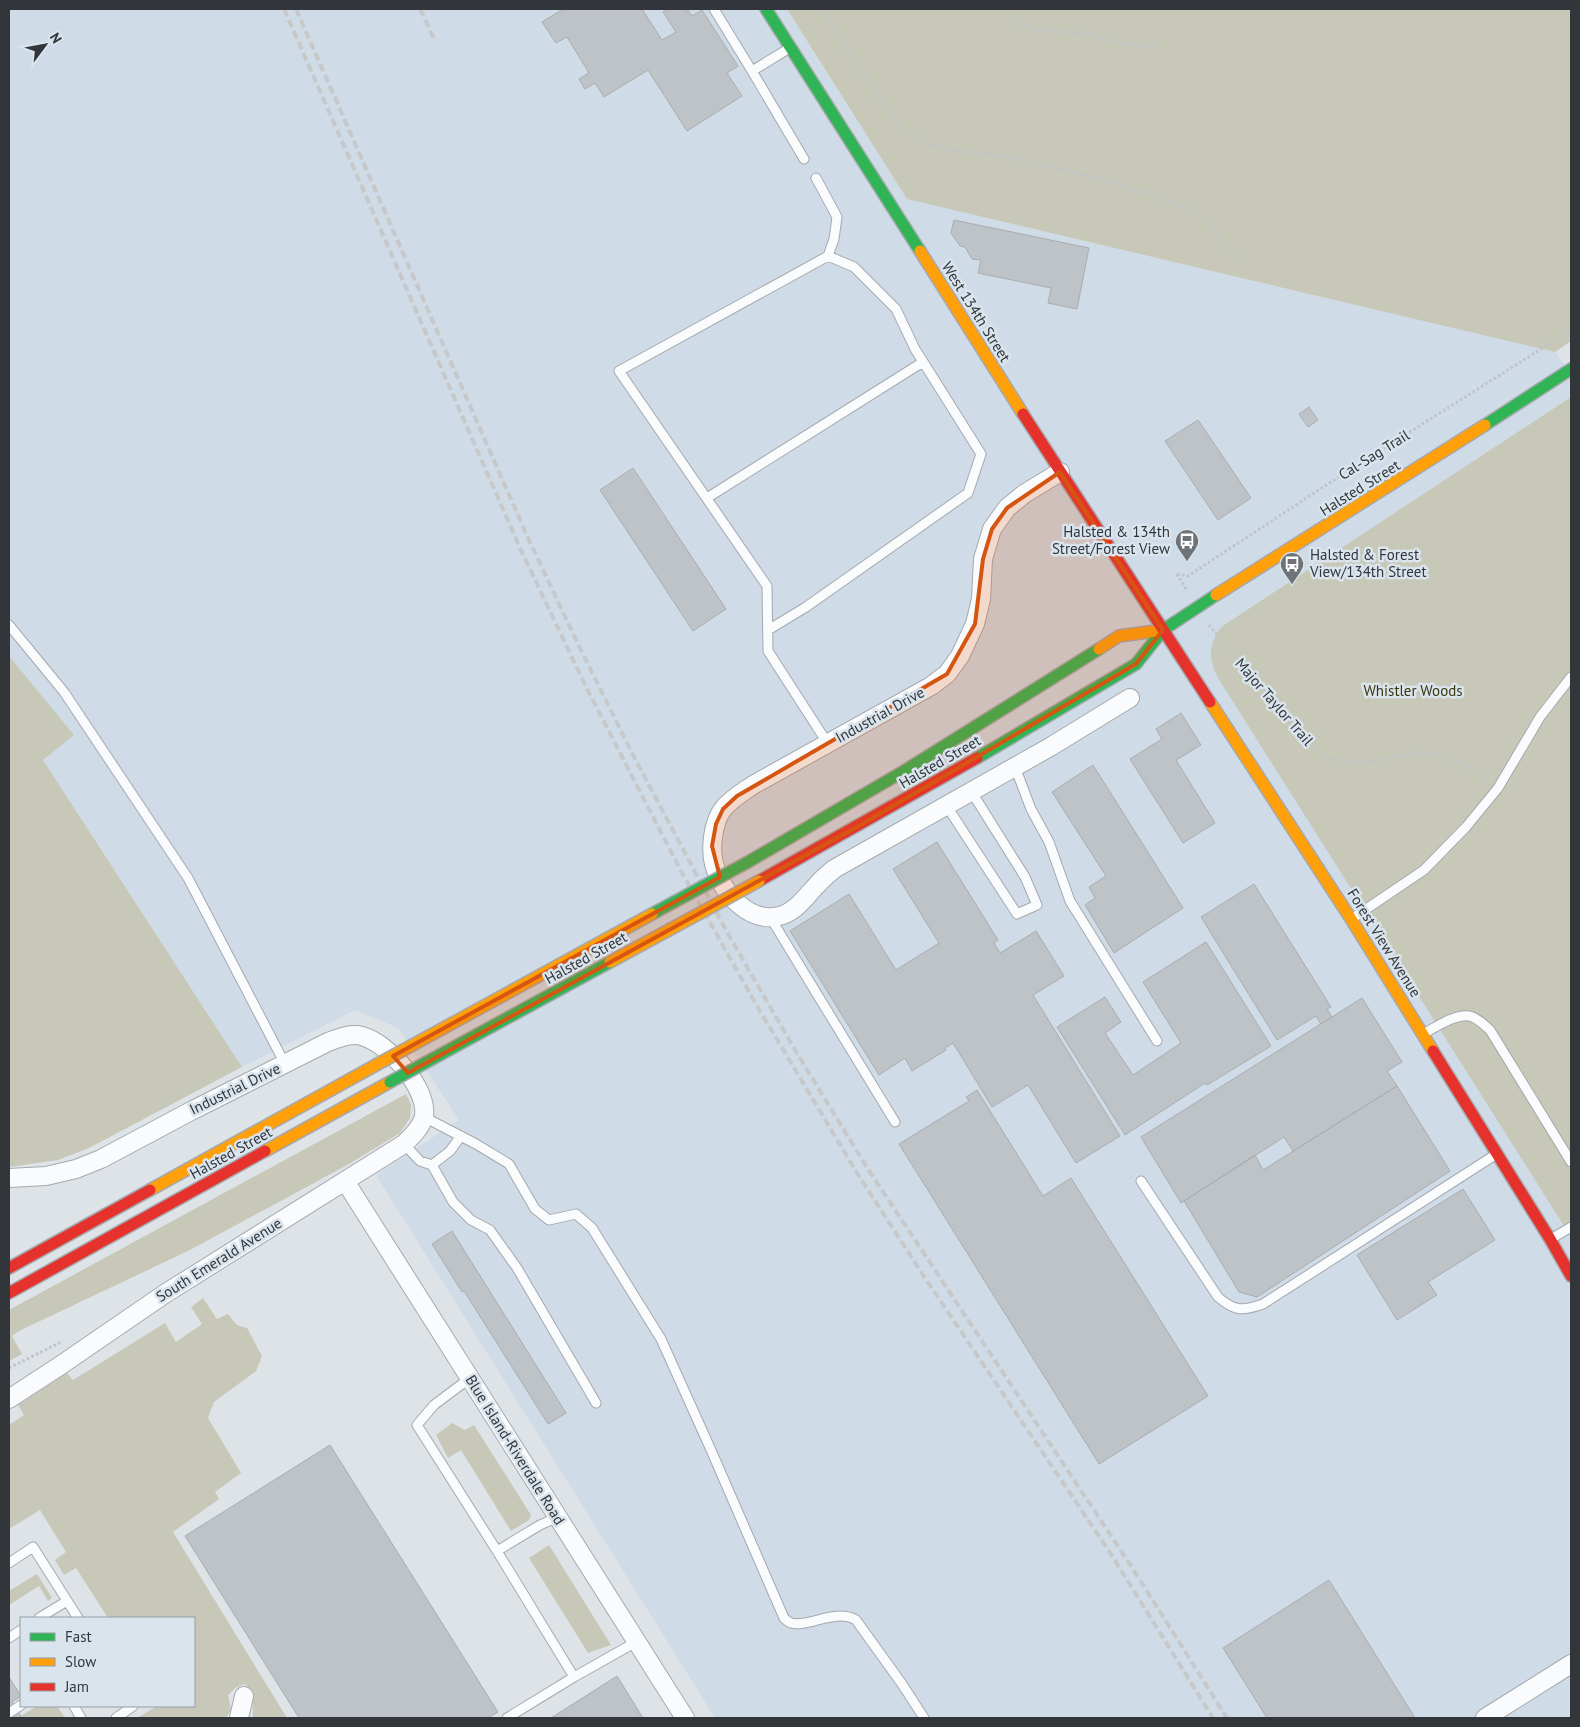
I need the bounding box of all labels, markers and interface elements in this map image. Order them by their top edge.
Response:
north arrow [20,20,70,70]
text: N [46,29,66,47]
street label: West 134th Street [938,258,1015,366]
street label: Cal-Sag Trail [1335,425,1413,484]
street label: Halsted Street [1316,455,1403,520]
place label: Halsted & 134th Street/Forest View [1052,522,1170,558]
bus stop icon: Halsted & 134th Street/Forest View [1174,528,1200,562]
place label: Halsted & Forest View/134th Street [1309,545,1426,581]
bus stop icon: Halsted & Forest View/134th Street [1279,551,1305,585]
street label: Major Taylor Trail [1231,654,1318,750]
park label: Whistler Woods [1363,681,1463,700]
street label: Industrial Drive [832,682,928,747]
street label: Halsted Street [896,731,984,793]
street label: Forest View Avenue [1343,885,1425,1001]
street label: Halsted Street [541,927,630,988]
street label: Industrial Drive [186,1058,283,1119]
street label: Halsted Street [186,1122,275,1183]
street label: South Emerald Avenue [152,1213,285,1306]
street label: Blue Island-Riverdale Road [462,1371,569,1528]
legend [20,1617,195,1707]
text: Fast [65,1627,92,1646]
text: Slow [65,1652,96,1671]
text: Jam [64,1677,89,1696]

